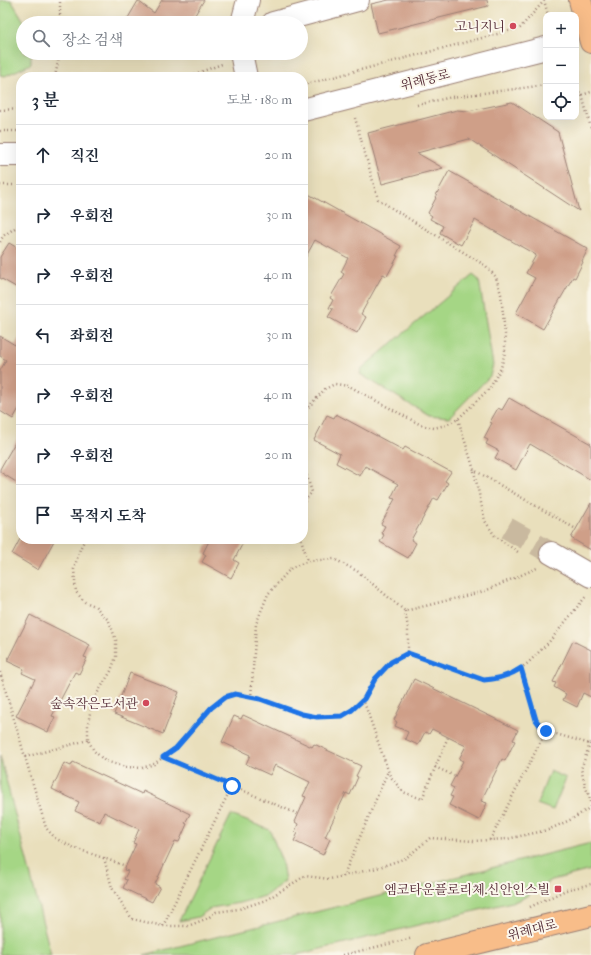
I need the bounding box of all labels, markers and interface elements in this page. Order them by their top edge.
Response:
map controls [543,12,579,120]
button: + [543,12,579,48]
search box [16,16,308,60]
place label: 고니지니 [455,19,505,34]
marker: 고니지니 [508,21,518,31]
icon: search [30,27,52,49]
text: 장소 검색 [62,31,123,49]
button: − [543,48,579,84]
street label: 위례동로 [399,66,452,93]
button: locate [543,84,579,120]
text: 3 분 [32,90,59,110]
text: 도보 · 180 m [227,92,292,107]
icon: ahead [32,144,54,166]
text: 직진 [70,147,99,165]
text: 20 m [265,147,292,162]
icon: right [32,204,54,226]
text: 우회전 [70,207,113,225]
text: 30 m [266,207,292,222]
icon: right [32,264,54,286]
text: 우회전 [70,267,113,285]
text: 40 m [264,267,292,282]
icon: left [32,324,54,346]
text: 좌회전 [70,327,113,345]
text: 30 m [266,327,292,342]
icon: right [32,384,54,406]
text: 우회전 [70,387,113,405]
text: 40 m [264,387,292,402]
icon: right [32,444,54,466]
text: 우회전 [70,447,113,465]
text: 20 m [265,447,292,462]
icon: arrive [32,504,54,526]
text: 목적지 도착 [70,507,146,525]
place label: 숲속작은도서관 [50,696,138,711]
marker: 숲속작은도서관 [141,698,151,708]
route end [537,722,555,740]
route start [223,777,241,795]
place label: 엠코타운플로리체.신안인스빌 [384,882,550,897]
marker: 엠코타운플로리체.신안인스빌 [553,884,563,894]
street label: 위례대로 [506,916,559,943]

